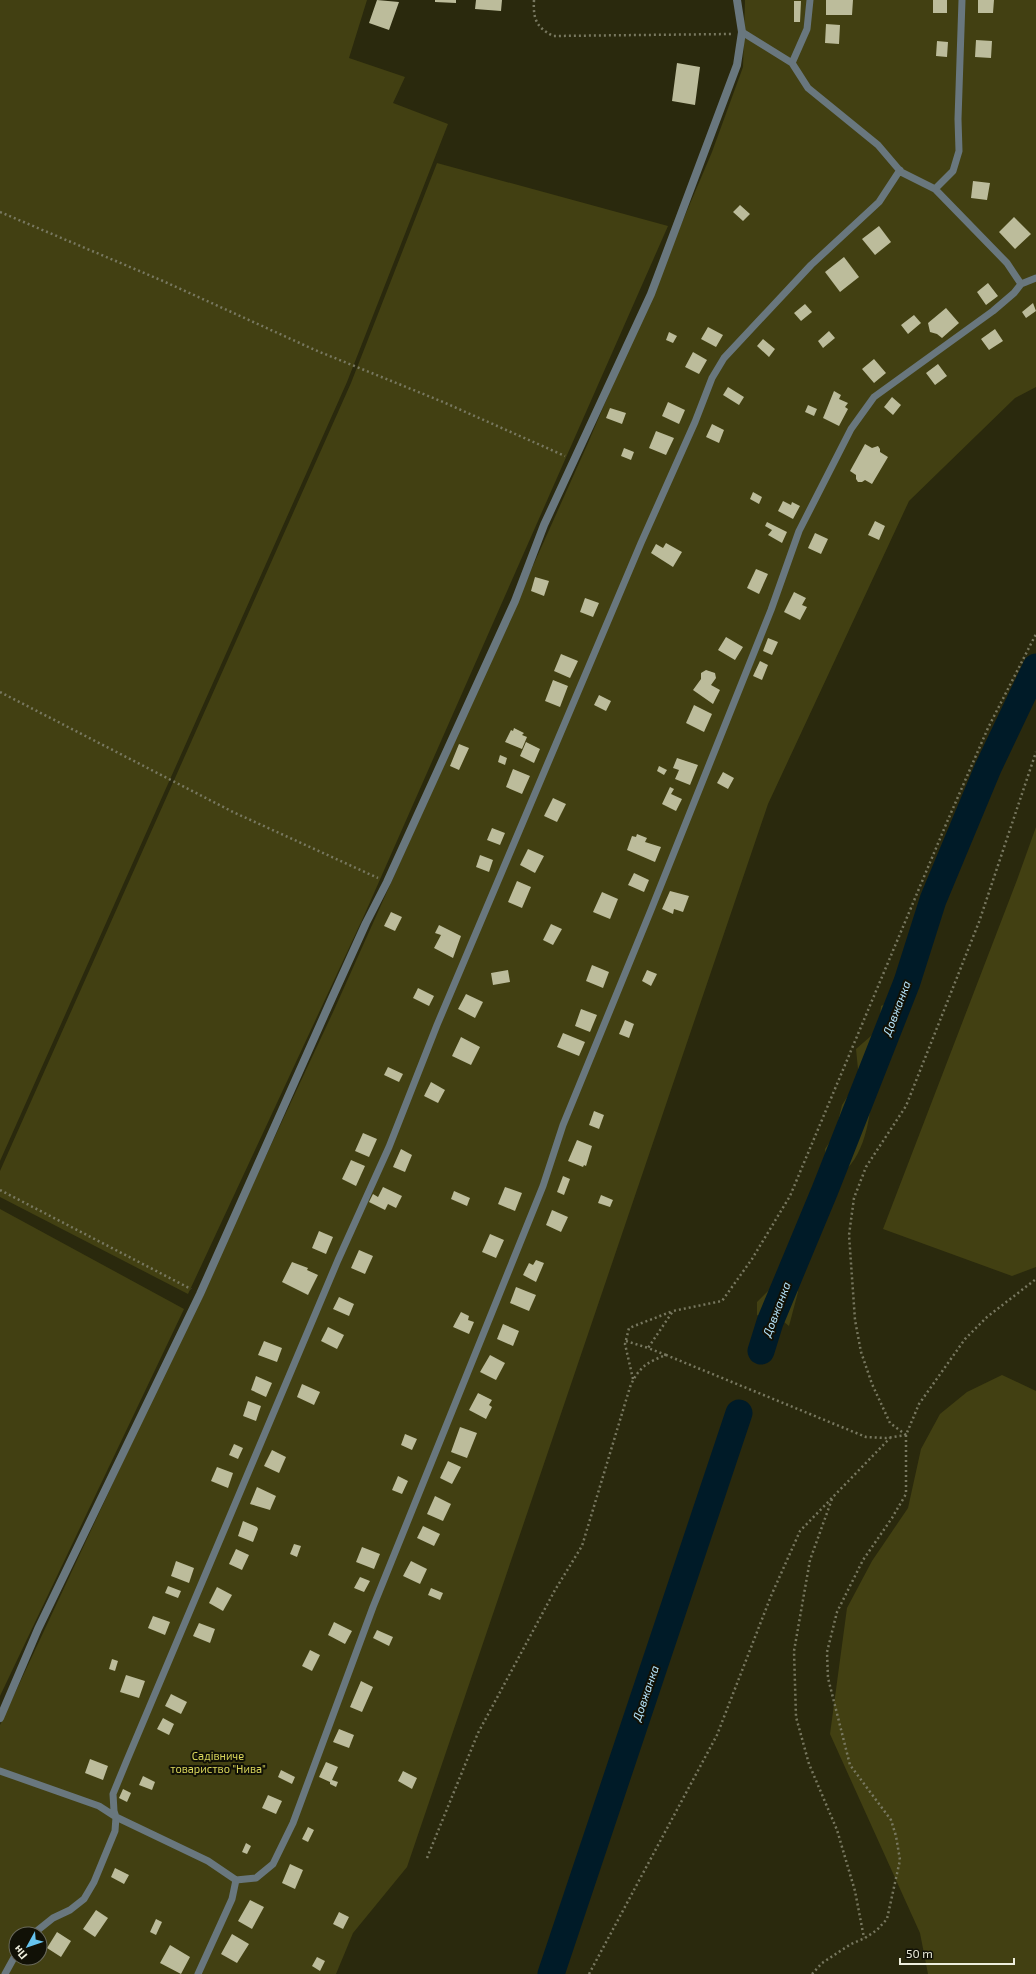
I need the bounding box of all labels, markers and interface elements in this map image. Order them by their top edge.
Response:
water label: Довжанка [879,978,913,1038]
water label: Довжанка [759,1279,793,1339]
water label: Довжанка [629,1663,661,1724]
park label: Садівниче товариство "Нива" [170,1749,266,1775]
north arrow [8,1926,48,1966]
scale bar [900,1940,1014,1966]
text: Пн [10,1943,30,1962]
text: 50 m [906,1946,933,1960]

